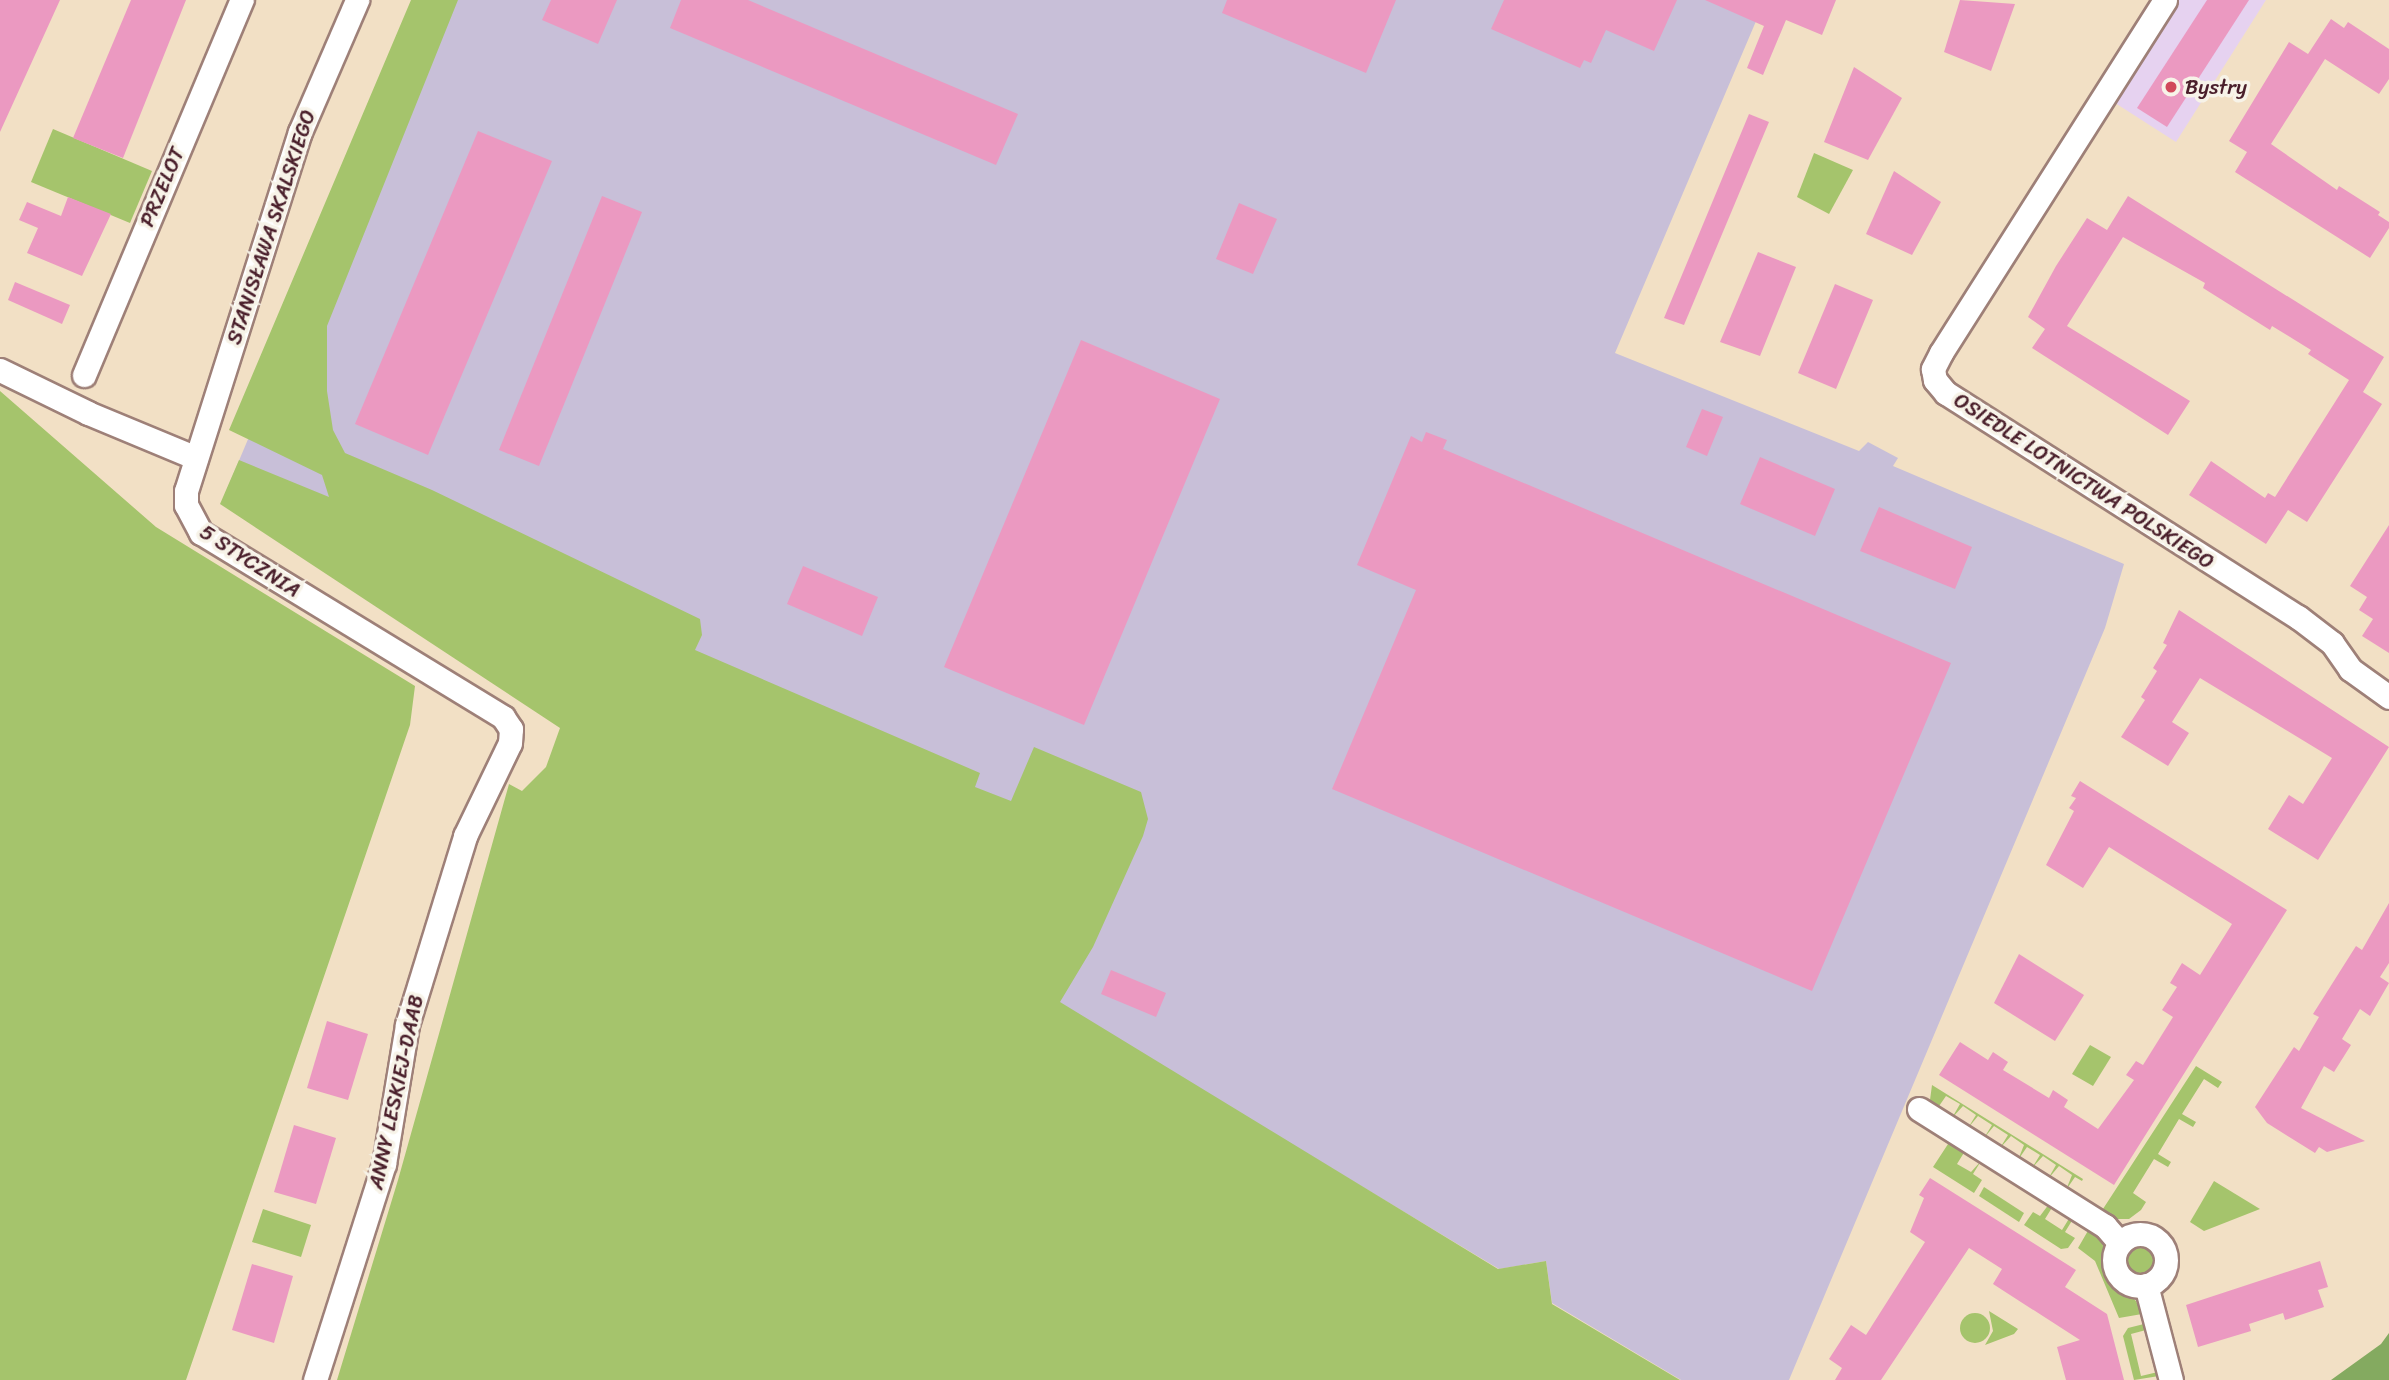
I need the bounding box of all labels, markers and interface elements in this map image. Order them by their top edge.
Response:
place label: Bystry [2185,74,2247,100]
marker: Bystry [2163,79,2179,95]
street label: STANISŁAWA SKALSKIEGO [221,105,321,349]
street label: PRZELOT [134,144,190,230]
street label: OSIEDLE LOTNICTWA POLSKIEGO [1949,387,2219,575]
street label: 5 STYCZNIA [195,519,305,603]
street label: ANNY LESKIEJ-DAAB [363,992,429,1192]

